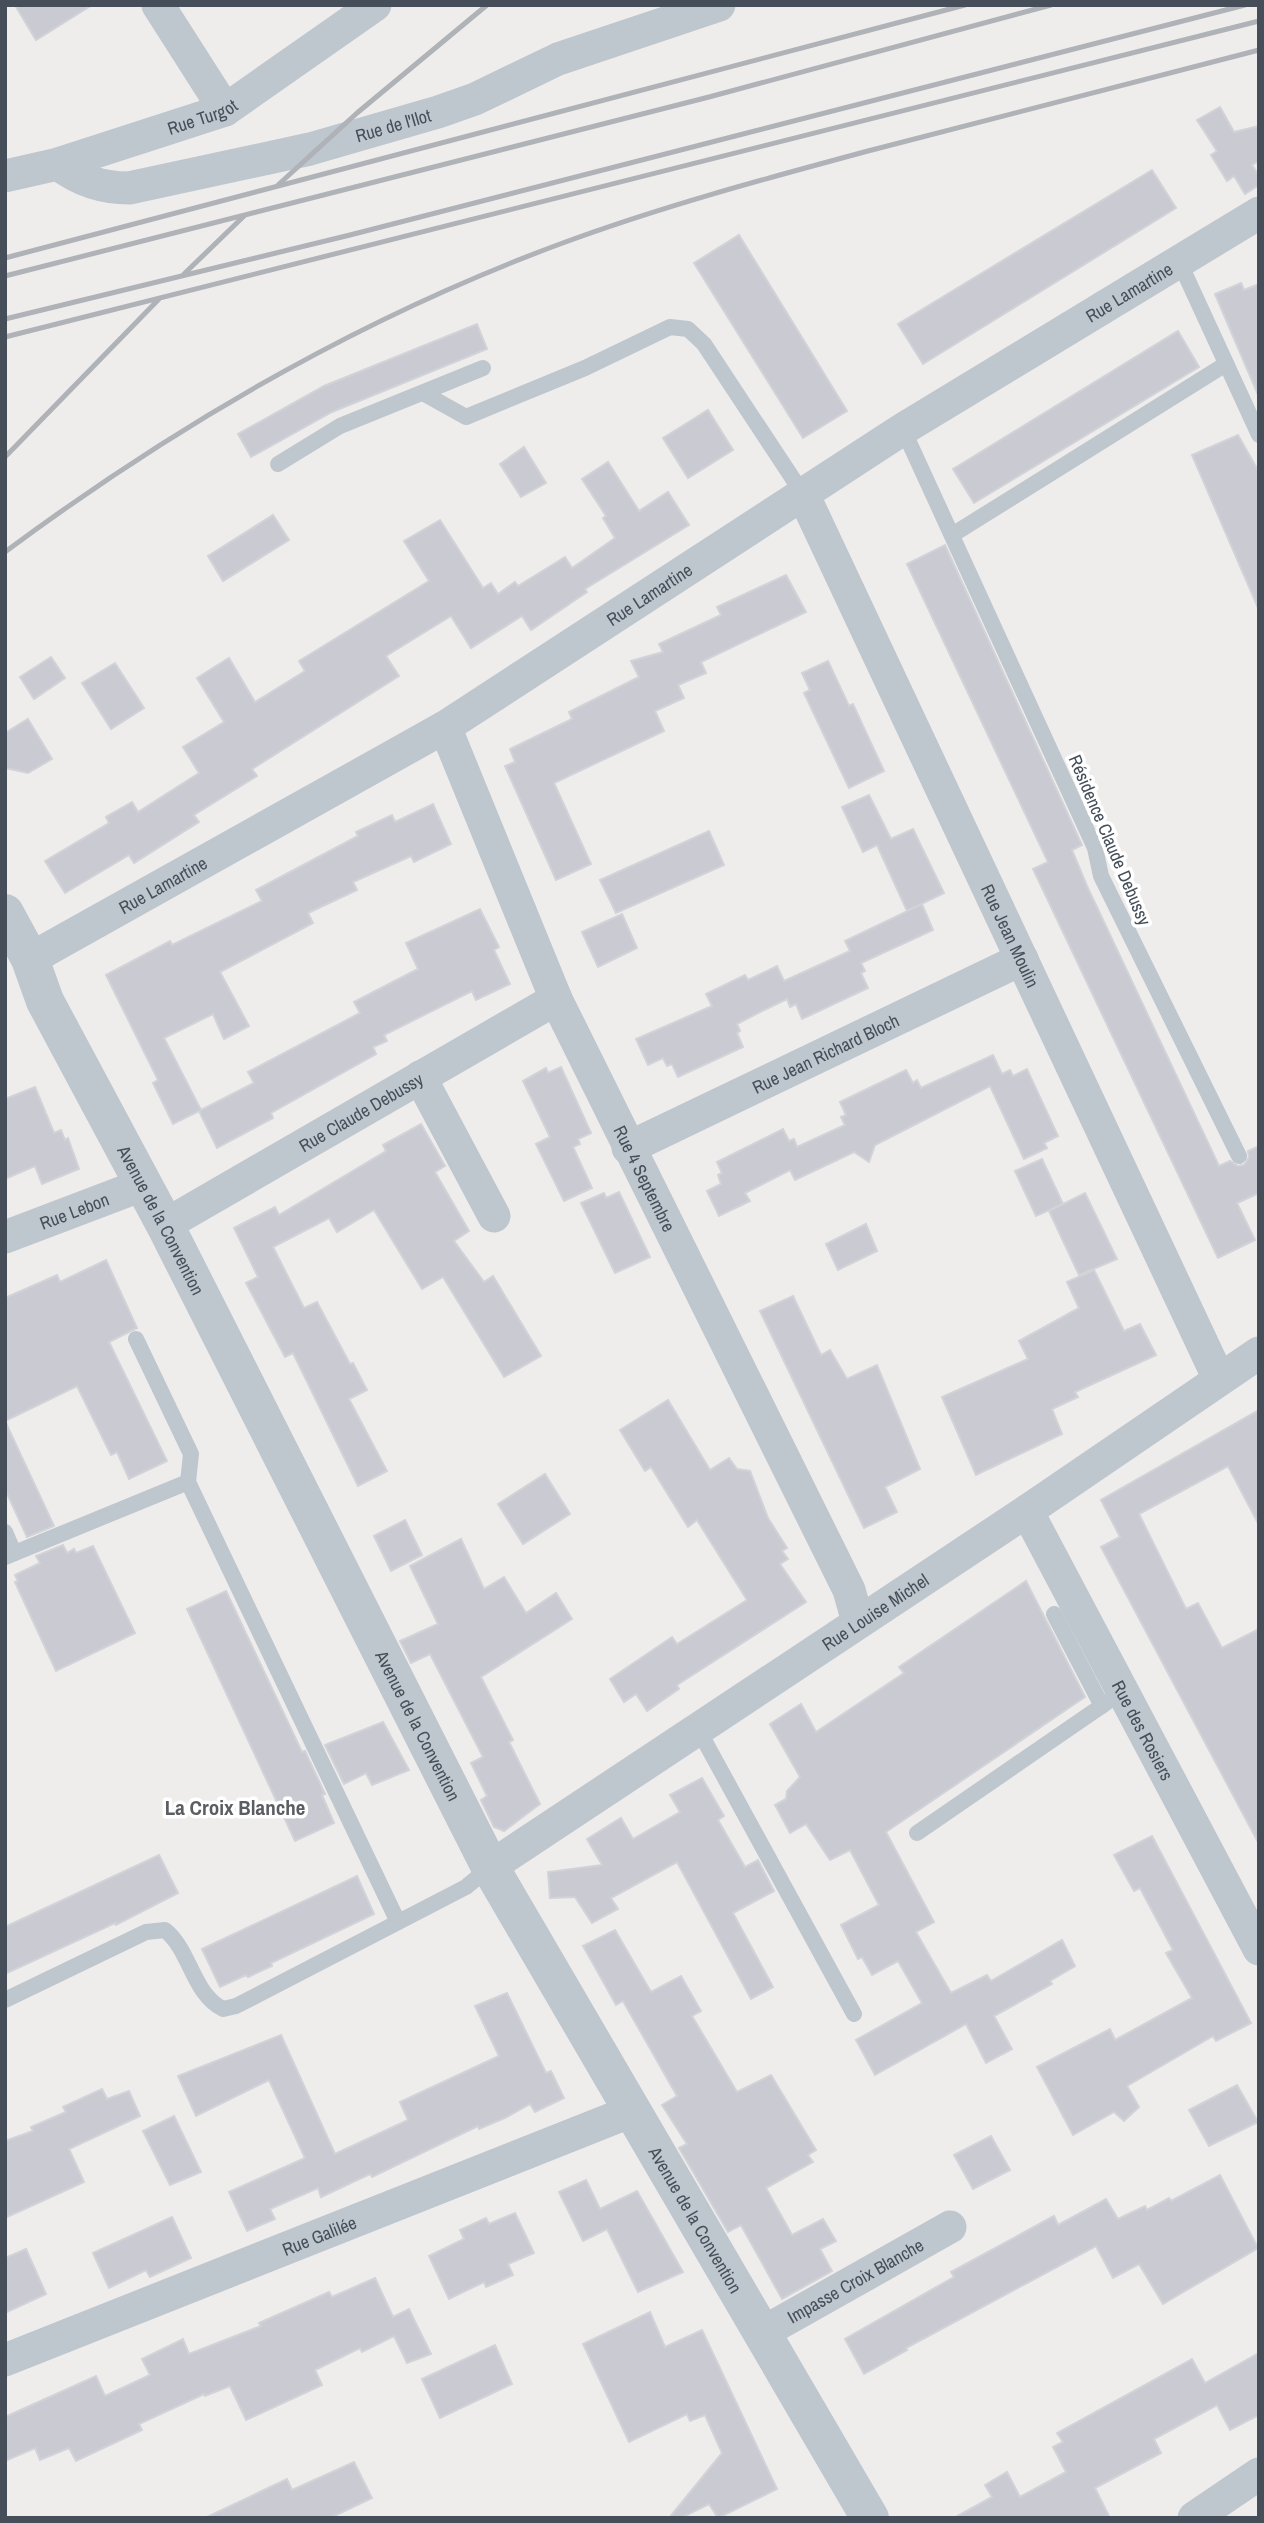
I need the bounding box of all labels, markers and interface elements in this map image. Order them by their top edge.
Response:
street label: Rue Turgot [164,93,242,140]
street label: Rue de l'Ilot [352,102,434,148]
street label: Rue Lamartine [1081,256,1177,328]
street label: Rue Lamartine [601,557,697,631]
street label: Résidence Claude Debussy [1063,751,1157,930]
street label: Rue Lamartine [114,850,211,920]
street label: Rue Jean Moulin [976,880,1046,992]
street label: Rue Jean Richard Bloch [748,1007,903,1099]
street label: Rue Claude Debussy [294,1066,428,1158]
street label: Rue 4 Septembre [608,1121,682,1236]
street label: Avenue de la Convention [112,1140,211,1299]
street label: Rue Lebon [36,1186,112,1235]
street label: Rue Louise Michel [817,1567,933,1656]
street label: Avenue de la Convention [369,1645,467,1805]
street label: Rue des Rosiers [1106,1676,1180,1785]
district label: La Croix Blanche [165,1793,305,1822]
street label: Avenue de la Convention [643,2141,748,2298]
street label: Rue Galilée [278,2209,360,2261]
street label: Impasse Croix Blanche [783,2232,928,2329]

